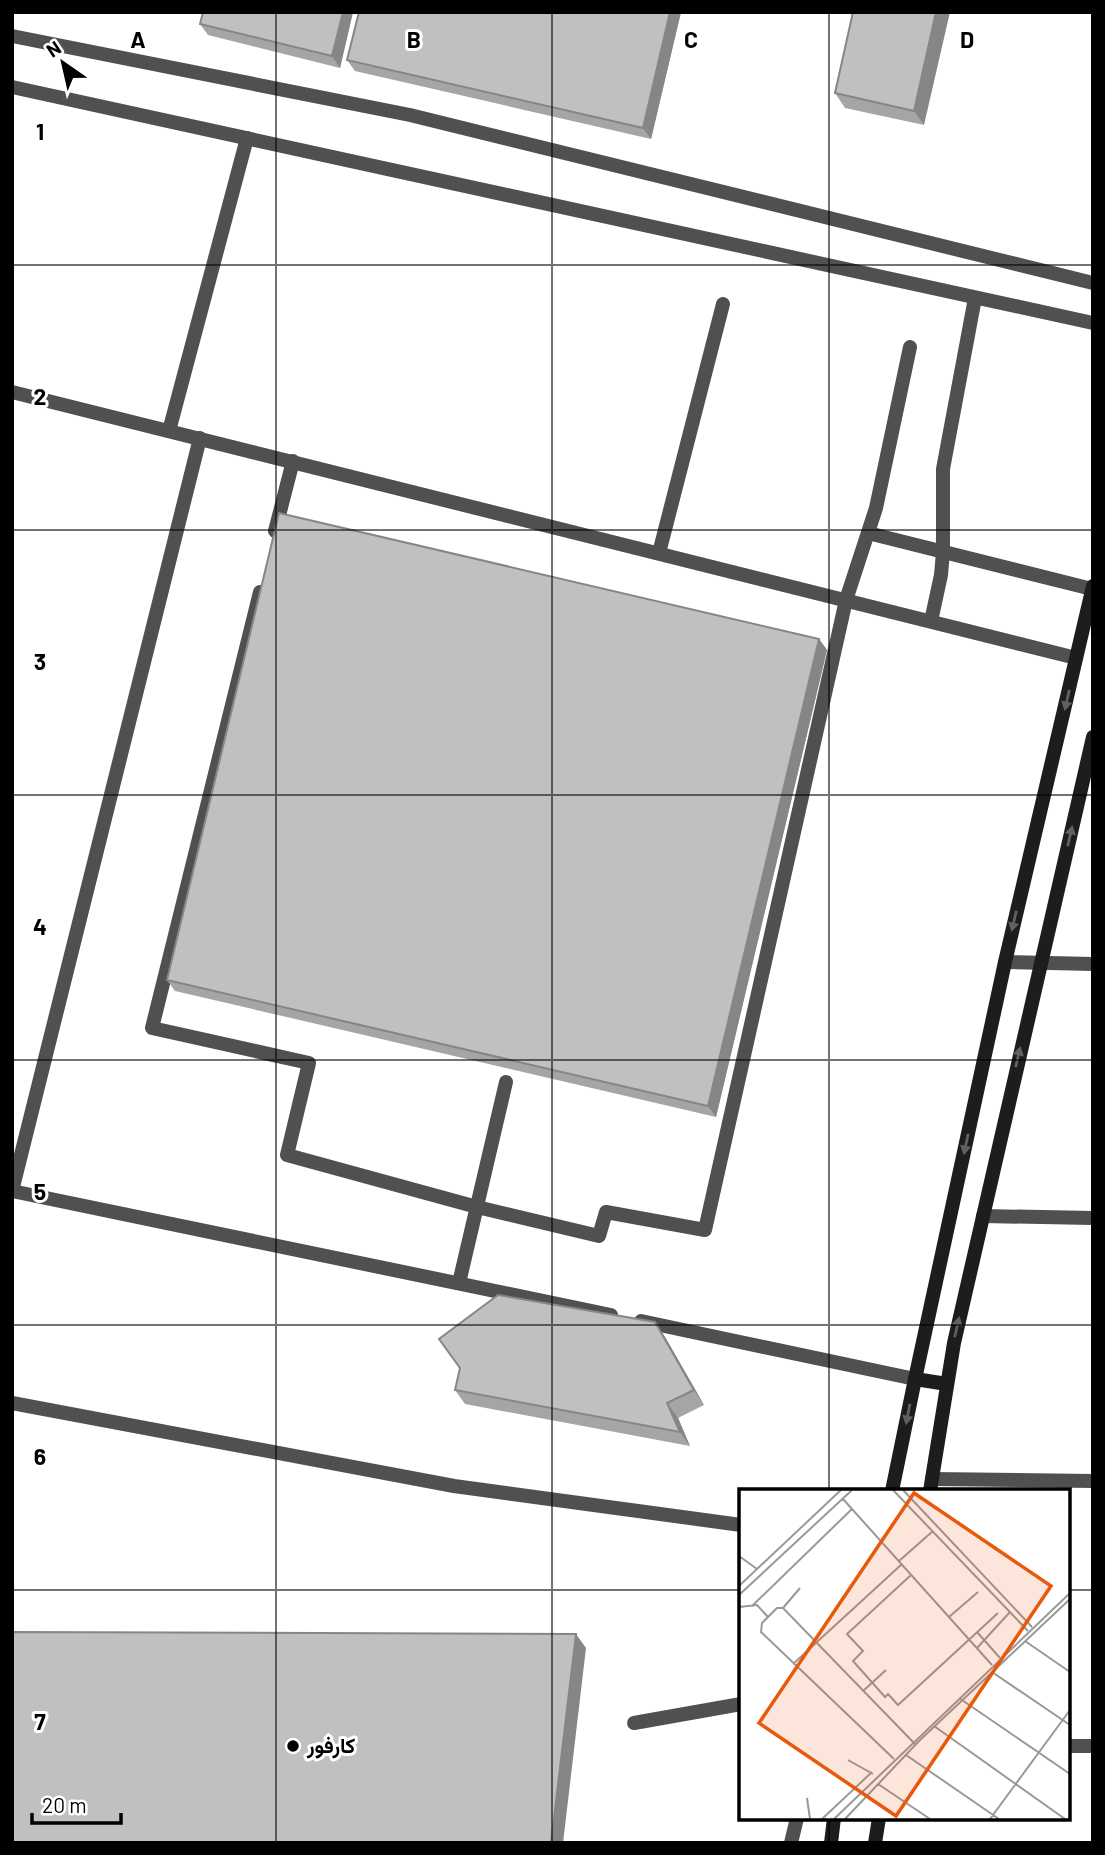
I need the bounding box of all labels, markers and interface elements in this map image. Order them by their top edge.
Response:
text: A [130,25,146,53]
text: B [407,25,421,53]
text: C [684,25,698,53]
text: D [960,25,974,53]
north arrow [28,28,98,98]
text: N [42,35,65,62]
text: 1 [36,117,44,145]
text: 2 [34,382,46,410]
text: 3 [34,647,46,675]
one-way arrow [1061,689,1072,711]
one-way arrow [1064,825,1075,847]
one-way arrow [1009,911,1020,933]
text: 4 [33,912,47,940]
one-way arrow [1013,1046,1024,1068]
one-way arrow [960,1133,971,1155]
text: 5 [34,1177,46,1205]
one-way arrow [952,1316,963,1338]
one-way arrow [902,1403,913,1425]
text: 6 [34,1442,46,1470]
inset map [739,1489,1070,1820]
text: 7 [34,1707,46,1735]
place label: كارفور [306,1732,355,1759]
marker: كارفور [285,1738,301,1754]
scale bar [32,1782,121,1826]
text: 20 m [42,1792,87,1817]

